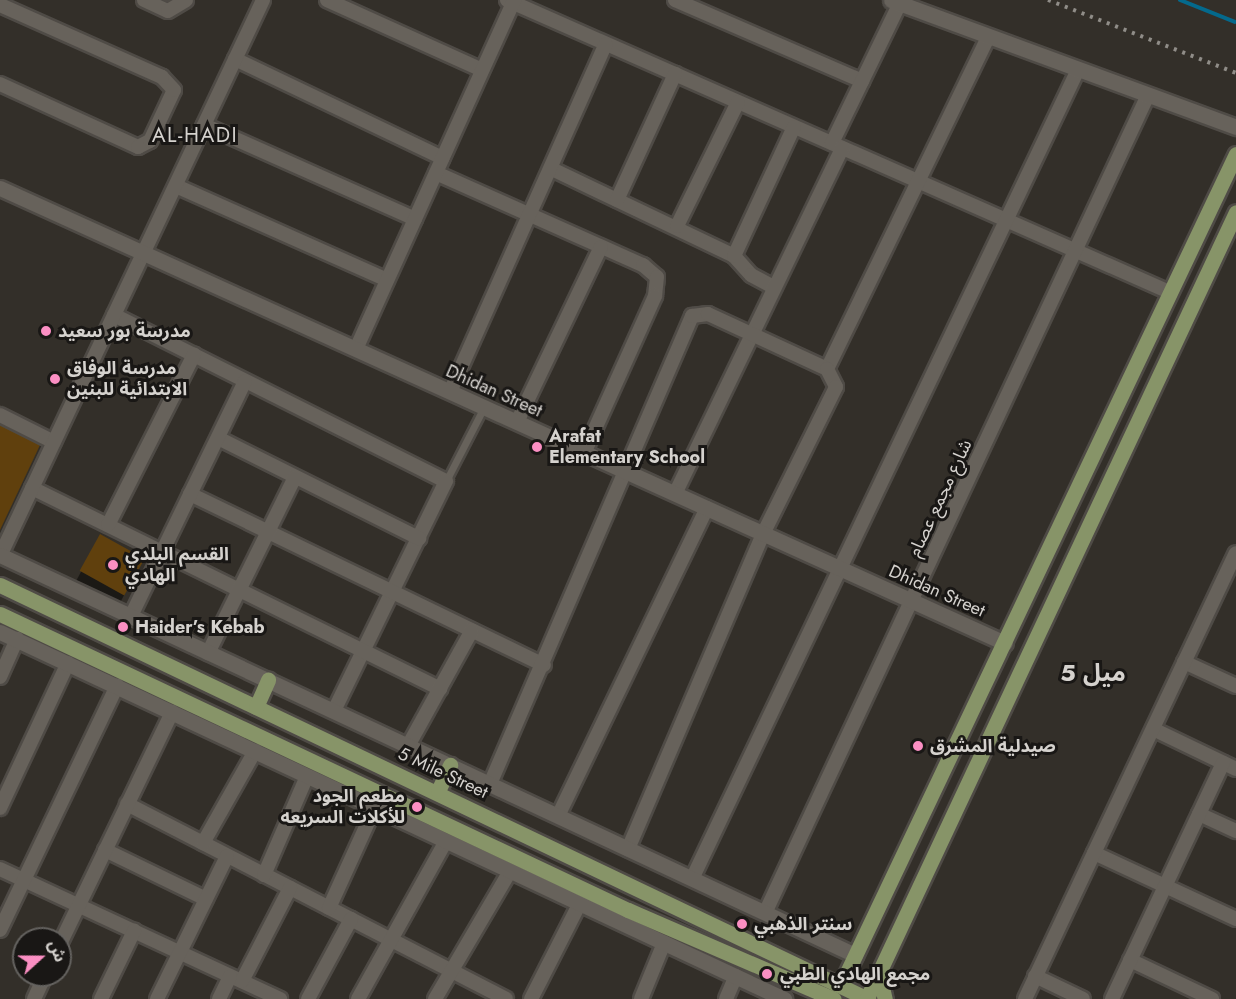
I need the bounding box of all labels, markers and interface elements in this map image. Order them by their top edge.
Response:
district label: AL-HADI [152,122,238,148]
place label: مدرسة بور سعيد [58,320,191,342]
marker: مدرسة بور سعيد [39,324,53,338]
place label: مدرسة الوفاق الابتدائية للبنين [67,358,187,400]
street label: Dhidan Street [443,360,545,422]
marker: مدرسة الوفاق الابتدائية للبنين [48,372,62,386]
place label: Arafat Elementary School [549,426,705,468]
street label: شارع مجمع عصام [903,436,977,560]
marker: Arafat Elementary School [530,440,544,454]
place label: القسم البلدي الهادي [125,544,229,586]
marker: القسم البلدي الهادي [106,558,120,572]
street label: Dhidan Street [886,560,988,622]
place label: Haider’s Kebab [135,616,265,638]
marker: Haider’s Kebab [116,620,130,634]
district label: 5 ميل [1060,659,1126,687]
place label: صيدلية المشرق [930,735,1056,757]
marker: صيدلية المشرق [911,739,925,753]
street label: 5 Mile Street [395,743,491,803]
place label: مطعم الجود للأكلات السريعه [281,786,405,828]
marker: مطعم الجود للأكلات السريعه [410,800,424,814]
place label: سنتر الذهبي [754,913,852,935]
marker: سنتر الذهبي [735,917,749,931]
north arrow [12,927,72,987]
text: ش [43,937,72,965]
place label: مجمع الهادي الطبي [780,963,930,985]
marker: مجمع الهادي الطبي [758,965,776,983]

